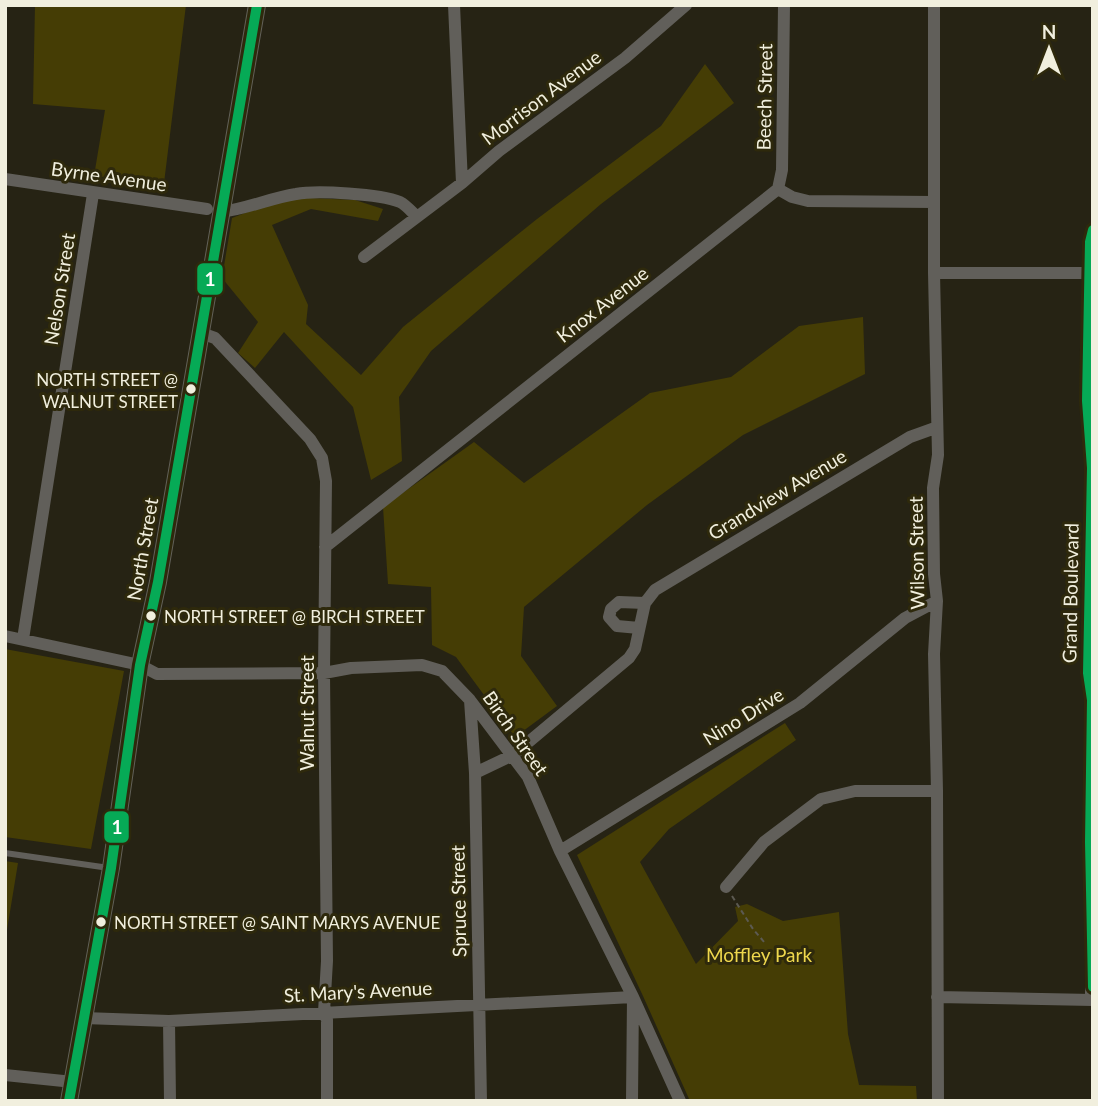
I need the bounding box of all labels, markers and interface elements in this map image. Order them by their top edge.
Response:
north arrow [1014,14,1084,84]
text: N [1042,20,1056,43]
street label: Beech Street [752,43,776,151]
street label: Morrison Avenue [477,45,605,149]
street label: Byrne Avenue [50,157,168,195]
street label: Nelson Street [39,231,79,347]
street label: Knox Avenue [552,261,652,347]
line badge: 1 [196,262,224,296]
text: 1 [204,267,216,290]
place label: NORTH STREET @ WALNUT STREET [36,369,178,412]
marker: NORTH STREET @ WALNUT STREET [184,382,198,396]
street label: Grandview Avenue [704,444,850,544]
street label: North Street [122,496,162,602]
street label: Wilson Street [904,496,928,610]
street label: Grand Boulevard [1057,523,1083,663]
place label: NORTH STREET @ BIRCH STREET [164,606,425,627]
marker: NORTH STREET @ BIRCH STREET [144,609,158,623]
street label: Walnut Street [295,655,318,771]
street label: Nino Drive [699,682,787,750]
street label: Birch Street [479,686,554,780]
line badge: 1 [103,810,130,844]
text: 1 [111,815,123,838]
street label: Spruce Street [446,845,470,957]
place label: NORTH STREET @ SAINT MARYS AVENUE [114,912,440,933]
marker: NORTH STREET @ SAINT MARYS AVENUE [94,915,108,929]
park label: Moffley Park [706,943,812,966]
street label: St. Mary's Avenue [283,976,433,1006]

